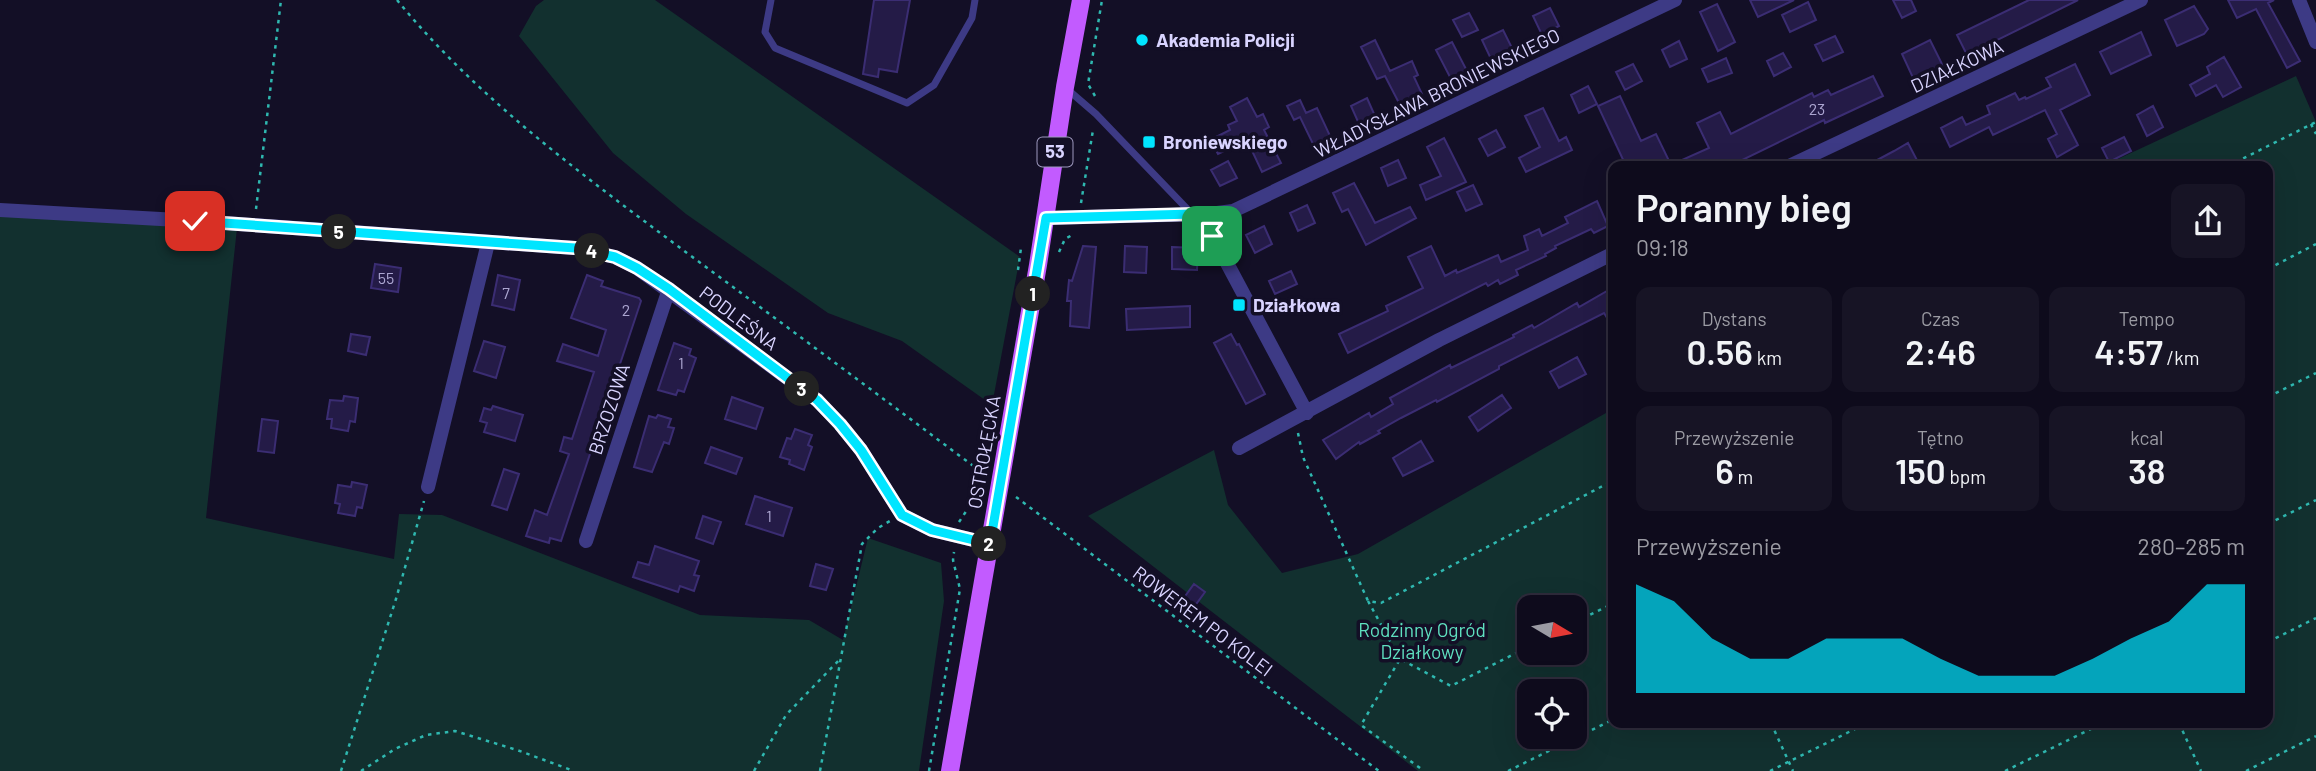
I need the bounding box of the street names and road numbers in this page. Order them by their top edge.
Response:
street label: WŁADYSŁAWA BRONIEWSKIEGO [1310,23,1563,162]
street label: DZIAŁKOWA [1907,34,2007,97]
road number: 53 [1038,138,1072,167]
street label: PODLEŚNA [695,281,783,355]
street label: BRZOZOWA [583,360,634,457]
street label: OSTROŁĘCKA [962,393,1005,510]
street label: ROWEREM PO KOLEI [1129,561,1278,681]

